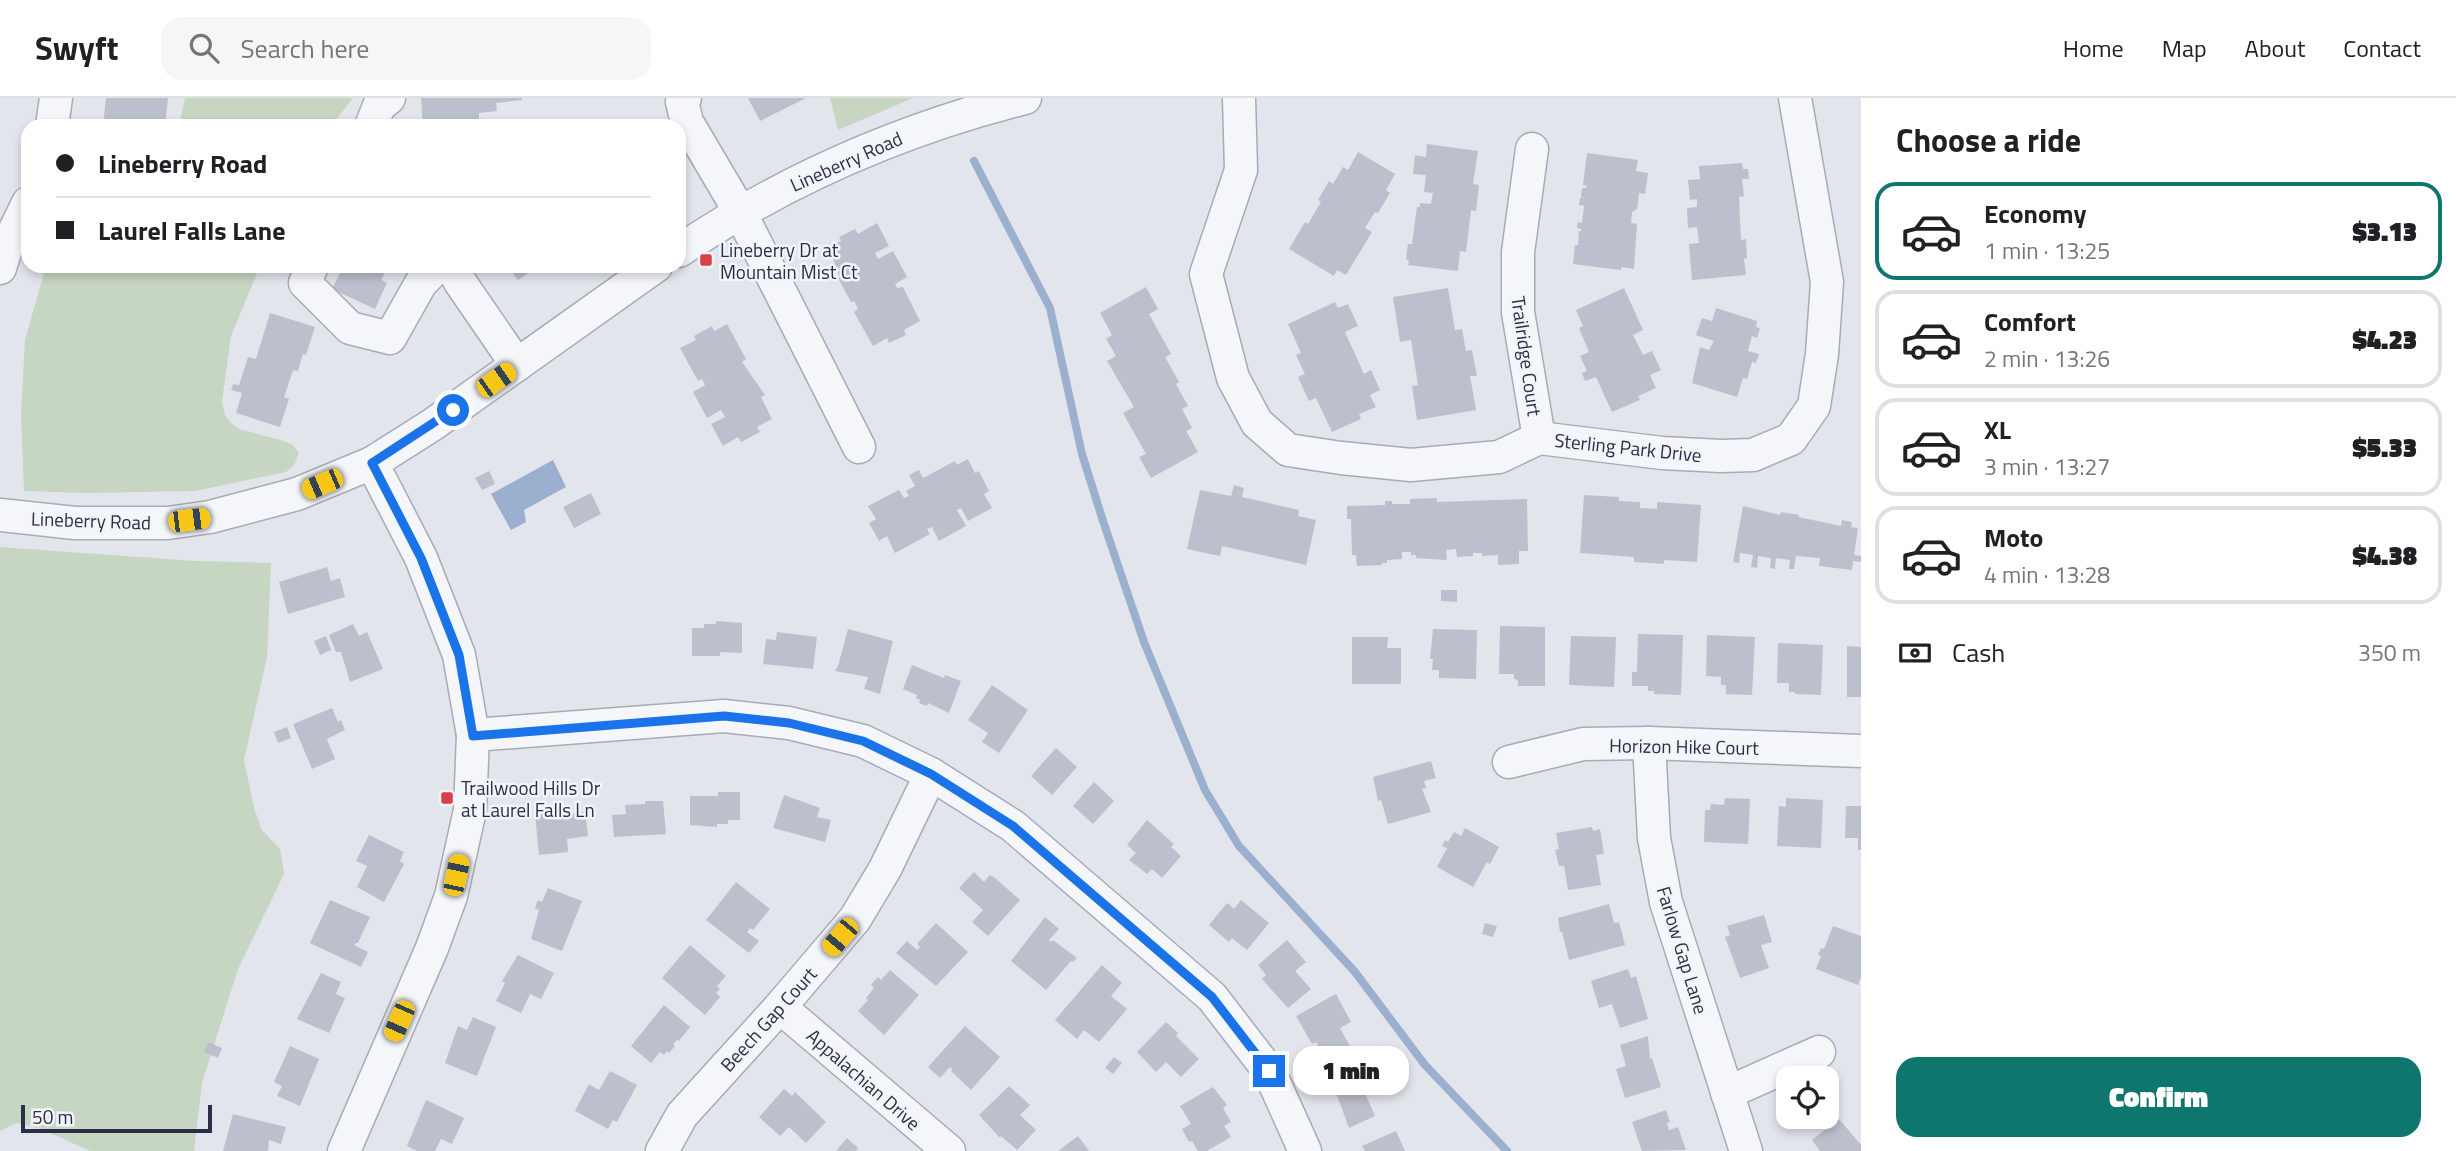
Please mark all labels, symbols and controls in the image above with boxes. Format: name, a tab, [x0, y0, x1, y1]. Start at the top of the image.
search box	[161, 17, 651, 80]
text: Swyft	[35, 23, 119, 73]
icon: search	[185, 29, 223, 67]
text: Search here	[241, 29, 369, 68]
text: Home	[2063, 30, 2124, 66]
text: Map	[2162, 30, 2207, 66]
text: About	[2245, 30, 2305, 66]
text: Contact	[2343, 30, 2421, 66]
text: Choose a ride	[1896, 116, 2081, 164]
street label: Lineberry Road	[785, 123, 907, 199]
text: Lineberry Road	[98, 144, 267, 183]
text: Economy	[1984, 194, 2086, 233]
icon: car	[1900, 200, 1963, 263]
text: Laurel Falls Lane	[98, 211, 286, 250]
text: $3.13	[2352, 212, 2417, 251]
text: 1 min · 13:25	[1984, 233, 2110, 268]
place label: Lineberry Dr at Mountain Mist Ct	[720, 235, 858, 286]
marker: Lineberry Dr at Mountain Mist Ct	[698, 252, 714, 268]
street label: Trailridge Court	[1504, 294, 1550, 418]
text: Comfort	[1984, 302, 2076, 341]
icon: car	[1900, 308, 1963, 371]
text: $4.23	[2352, 320, 2417, 359]
text: 2 min · 13:26	[1984, 341, 2110, 376]
car	[473, 359, 520, 401]
route start	[437, 394, 469, 426]
text: XL	[1984, 410, 2011, 449]
icon: car	[1900, 416, 1963, 479]
street label: Sterling Park Drive	[1553, 425, 1703, 469]
text: $5.33	[2352, 428, 2417, 467]
text: 3 min · 13:27	[1984, 449, 2110, 484]
car	[299, 466, 346, 502]
street label: Lineberry Road	[30, 503, 152, 537]
car	[167, 507, 212, 533]
text: Moto	[1984, 518, 2043, 557]
icon: car	[1900, 524, 1963, 587]
text: $4.38	[2352, 536, 2417, 575]
text: 4 min · 13:28	[1984, 557, 2110, 592]
text: Cash	[1952, 633, 2005, 672]
icon: cash	[1896, 634, 1934, 672]
text: 350 m	[2358, 635, 2421, 670]
street label: Horizon Hike Court	[1609, 730, 1759, 762]
place label: Trailwood Hills Dr at Laurel Falls Ln	[461, 773, 601, 824]
marker: Trailwood Hills Dr at Laurel Falls Ln	[439, 790, 455, 806]
car	[442, 852, 471, 898]
street label: Farlow Gap Lane	[1650, 883, 1716, 1017]
car	[819, 914, 862, 960]
street label: Beech Gap Court	[713, 960, 823, 1078]
car	[381, 998, 418, 1044]
street label: Appalachian Drive	[801, 1021, 927, 1137]
callout: 1 min	[1294, 1046, 1409, 1096]
text: 1 min	[1322, 1053, 1380, 1088]
route end	[1253, 1055, 1285, 1087]
button: Confirm	[1896, 1057, 2421, 1137]
map controls	[1776, 1066, 1839, 1129]
button: locate	[1776, 1066, 1839, 1129]
scale bar	[21, 1102, 212, 1134]
text: 50 m	[32, 1102, 73, 1131]

